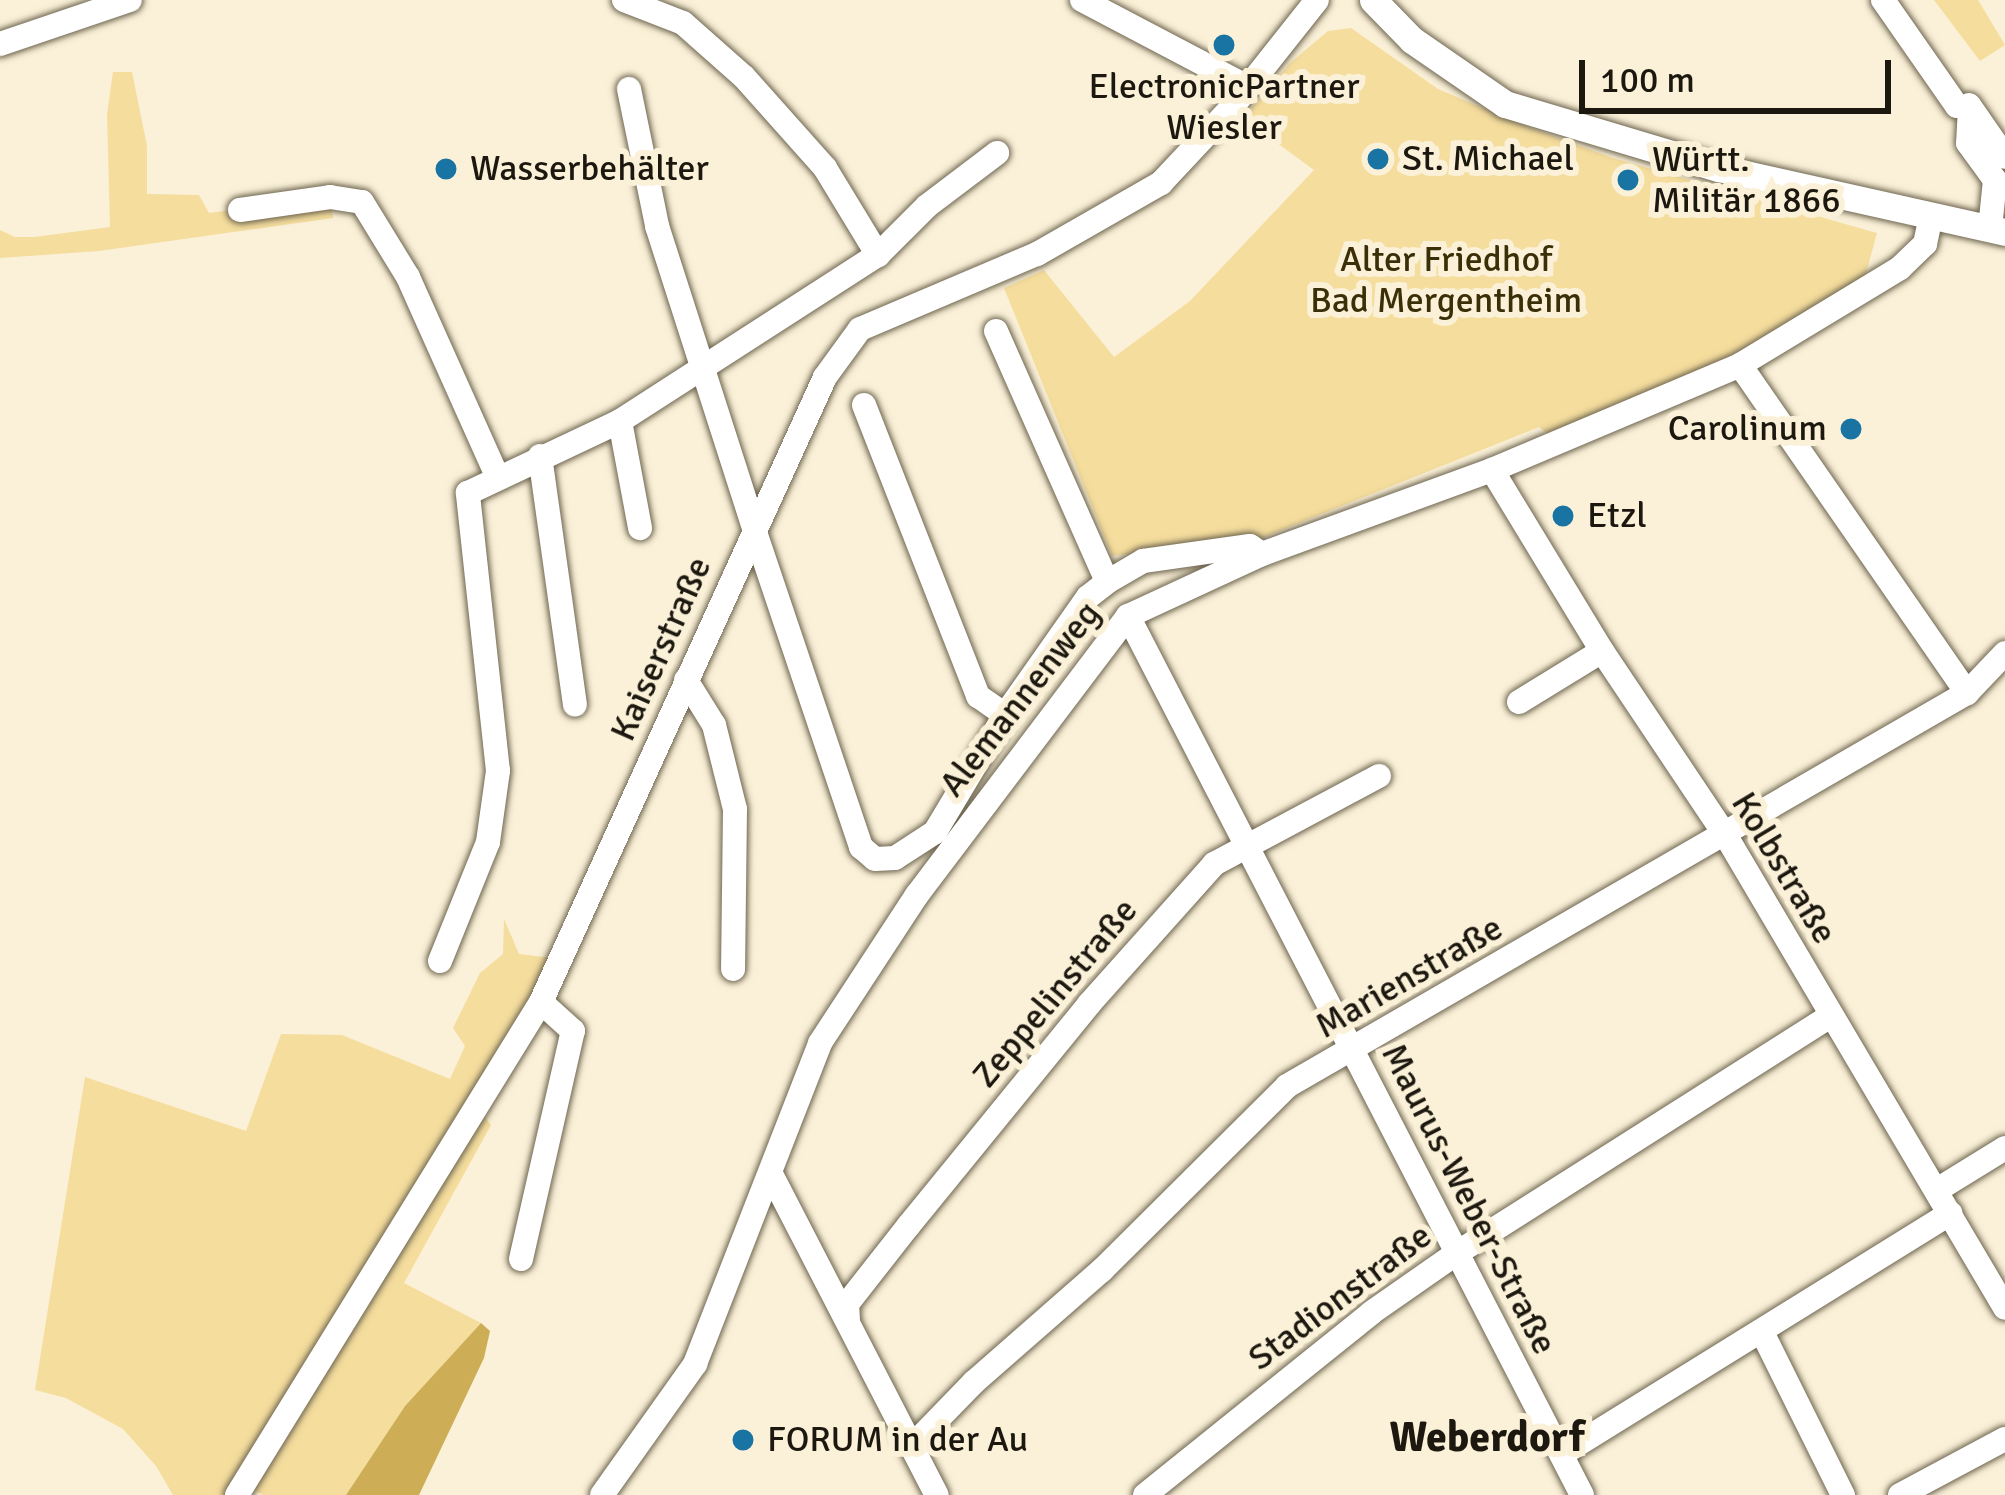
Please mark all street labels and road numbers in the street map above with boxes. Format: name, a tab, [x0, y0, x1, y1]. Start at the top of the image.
street label: Kaiserstraße	[601, 550, 721, 748]
street label: Alemannenweg	[930, 593, 1110, 805]
street label: Kolbstraße	[1722, 784, 1846, 952]
street label: Zeppelinstraße	[963, 890, 1147, 1096]
street label: Marienstraße	[1308, 906, 1510, 1048]
street label: Maurus-Weber-Straße	[1372, 1036, 1566, 1362]
street label: Stadionstraße	[1240, 1214, 1440, 1380]

